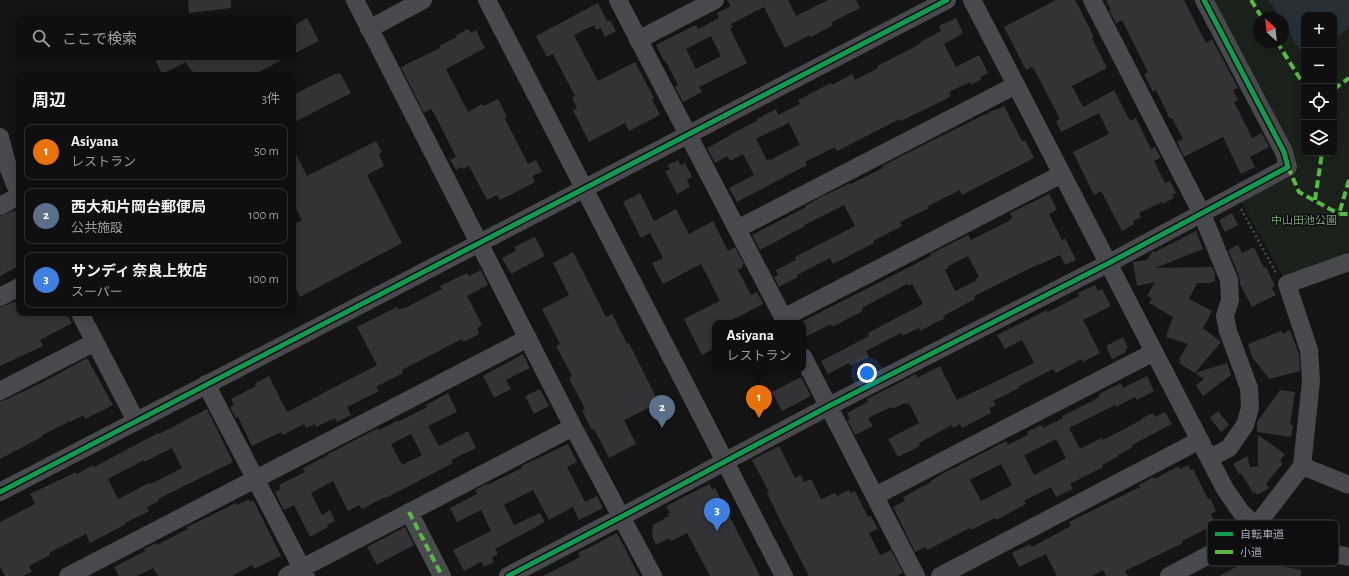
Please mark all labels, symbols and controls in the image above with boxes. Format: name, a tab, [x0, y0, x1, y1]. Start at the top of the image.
north arrow	[1253, 12, 1289, 48]
map controls	[1301, 12, 1337, 156]
button: +	[1301, 12, 1337, 48]
search box	[16, 16, 296, 60]
icon: search	[30, 27, 52, 49]
text: ここで検索	[62, 32, 137, 47]
button: −	[1301, 48, 1337, 84]
button: locate	[1301, 84, 1337, 120]
text: 周辺	[32, 92, 66, 109]
text: 3件	[262, 93, 280, 106]
button: layers	[1301, 120, 1337, 156]
text: Asiyana	[71, 134, 118, 149]
text: 1	[44, 145, 48, 158]
text: 50 m	[254, 145, 279, 158]
text: レストラン	[71, 156, 136, 169]
text: 西大和片岡台郵便局	[71, 200, 206, 215]
text: 2	[43, 209, 49, 222]
text: 100 m	[248, 209, 279, 222]
park label: 中山田池公園	[1271, 214, 1337, 226]
text: 公共施設	[71, 222, 123, 235]
text: サンディ 奈良上牧店	[71, 264, 207, 279]
text: 3	[43, 273, 49, 286]
text: 100 m	[248, 273, 279, 286]
text: スーパー	[71, 286, 123, 299]
popup	[712, 320, 806, 372]
text: Asiyana	[726, 328, 774, 343]
text: レストラン	[726, 350, 792, 363]
your location	[857, 363, 877, 383]
pin: 1	[746, 385, 772, 418]
pin: 2	[649, 395, 675, 428]
pin: 3	[704, 498, 730, 531]
legend	[1207, 520, 1339, 566]
text: 自転車道	[1240, 528, 1284, 540]
text: 小道	[1240, 546, 1262, 558]

